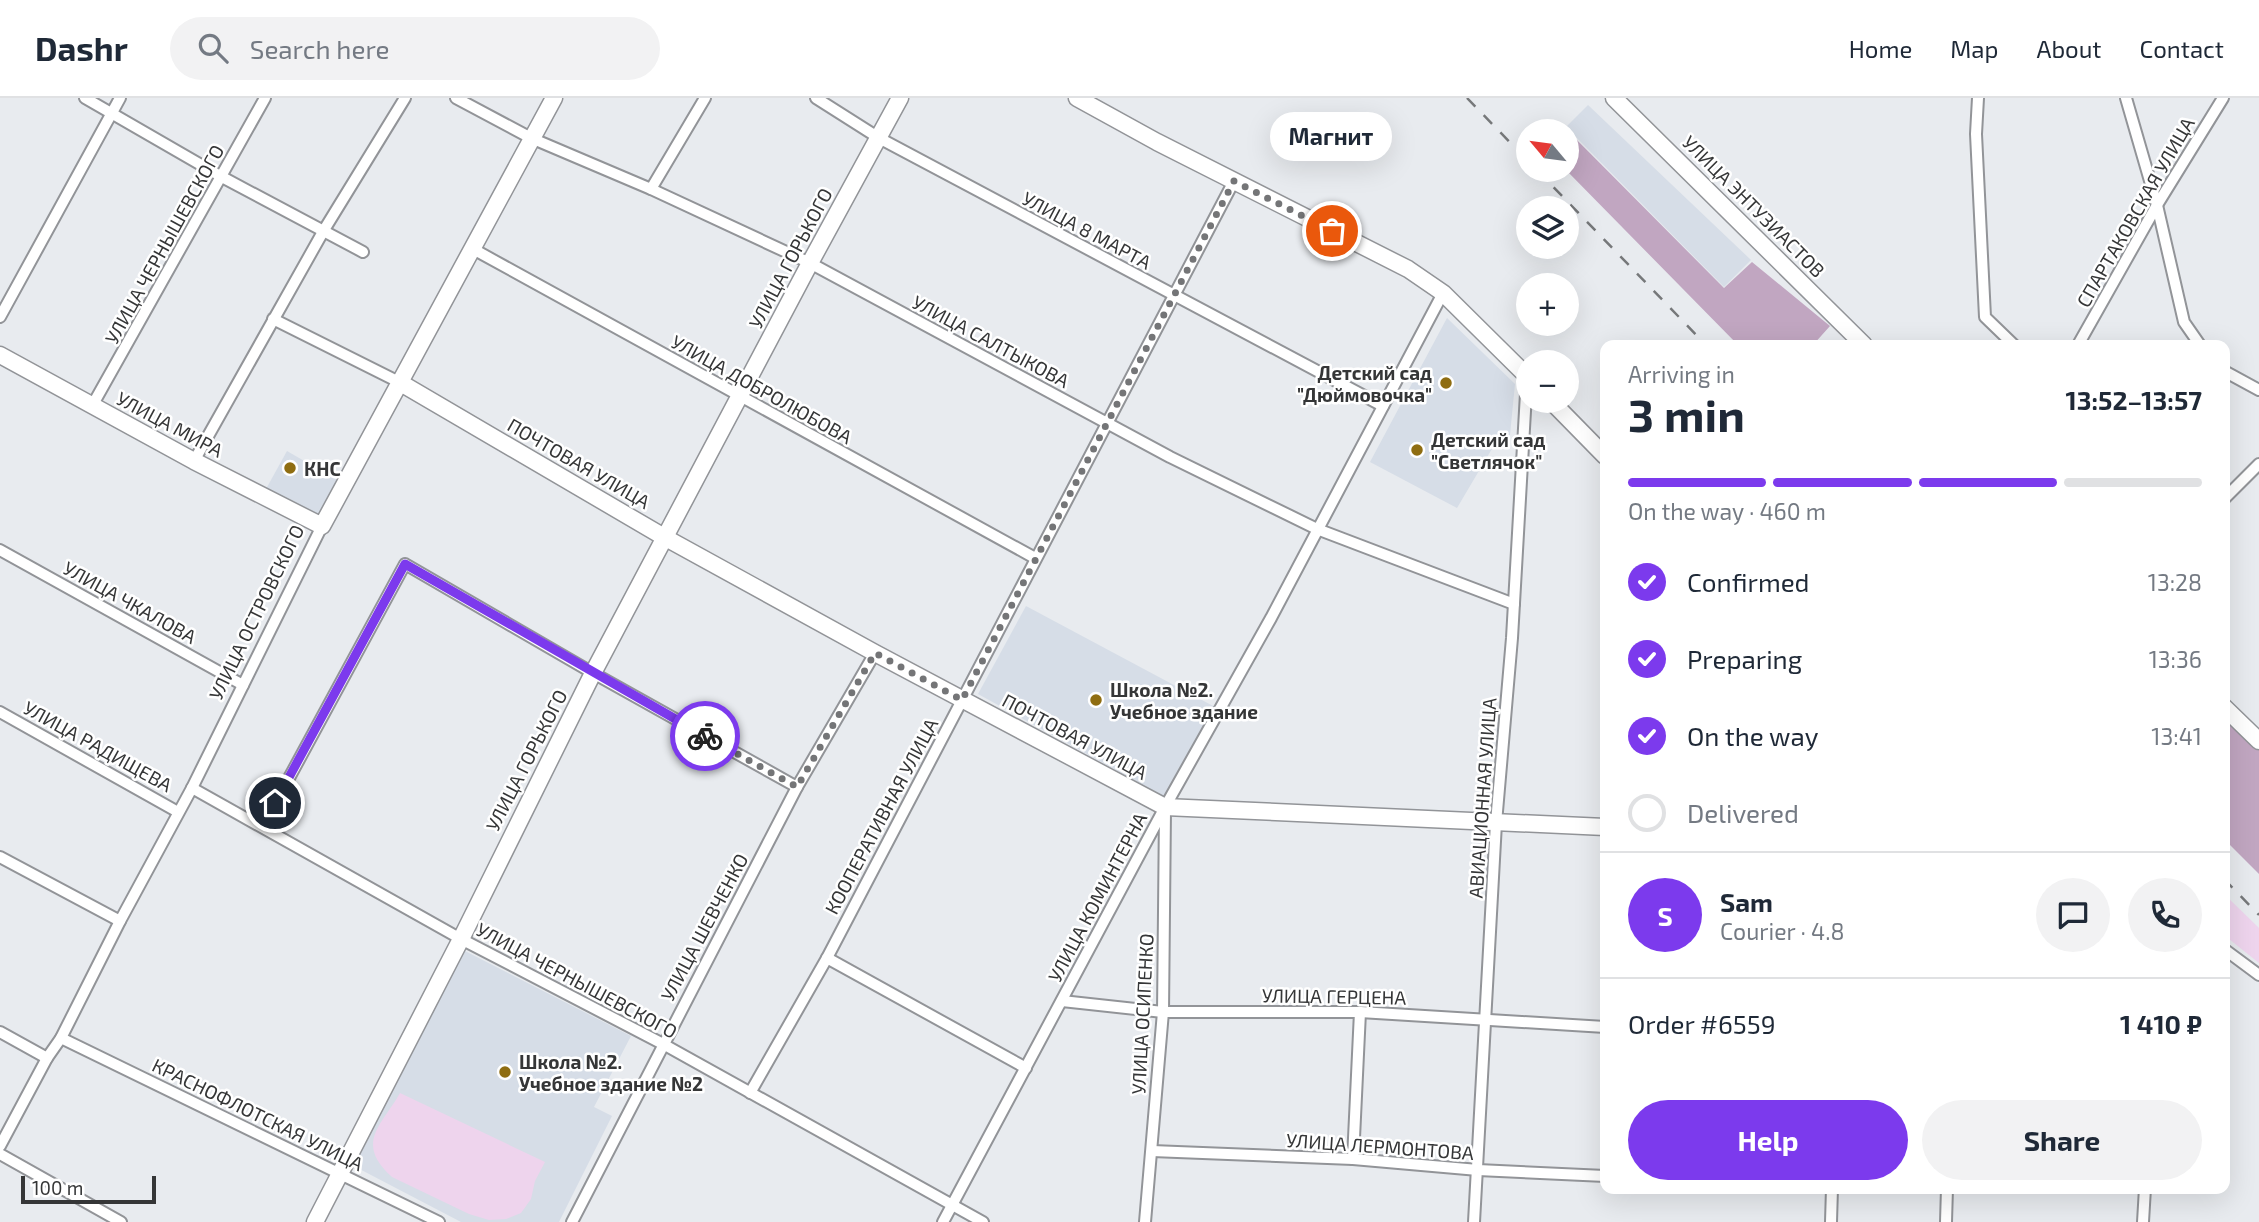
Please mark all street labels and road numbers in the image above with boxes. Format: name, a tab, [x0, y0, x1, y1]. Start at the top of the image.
street label: СПАРТАКОВСКАЯ УЛИЦА	[2071, 113, 2199, 311]
street label: УЛИЦА ЭНТУЗИАСТОВ	[1678, 130, 1830, 282]
street label: УЛИЦА ЧЕРНЫШЕВСКОГО	[100, 140, 228, 348]
street label: УЛИЦА ГОРЬКОГО	[743, 184, 837, 332]
street label: УЛИЦА 8 МАРТА	[1019, 186, 1156, 274]
street label: УЛИЦА САЛТЫКОВА	[909, 290, 1073, 392]
street label: УЛИЦА ДОБРОЛЮБОВА	[668, 330, 857, 448]
street label: УЛИЦА МИРА	[113, 386, 227, 462]
street label: ПОЧТОВАЯ УЛИЦА	[504, 413, 654, 513]
street label: УЛИЦА ОСТРОВСКОГО	[204, 521, 308, 703]
street label: УЛИЦА ЧКАЛОВА	[60, 556, 201, 648]
street label: УЛИЦА ГОРЬКОГО	[480, 686, 572, 834]
street label: ПОЧТОВАЯ УЛИЦА	[999, 688, 1151, 784]
street label: УЛИЦА РАДИЩЕВА	[20, 696, 176, 796]
street label: АВИАЦИОННАЯ УЛИЦА	[1464, 697, 1500, 899]
street label: КООПЕРАТИВНАЯ УЛИЦА	[820, 714, 943, 918]
street label: УЛИЦА КОМИНТЕРНА	[1043, 808, 1151, 986]
street label: УЛИЦА ШЕВЧЕНКО	[655, 849, 753, 1005]
street label: УЛИЦА ЧЕРНЫШЕВСКОГО	[473, 917, 681, 1043]
street label: УЛИЦА ОСИПЕНКО	[1126, 933, 1158, 1095]
street label: УЛИЦА ГЕРЦЕНА	[1262, 983, 1407, 1009]
street label: КРАСНОФЛОТСКАЯ УЛИЦА	[149, 1053, 367, 1175]
street label: УЛИЦА ЛЕРМОНТОВА	[1285, 1128, 1475, 1164]

